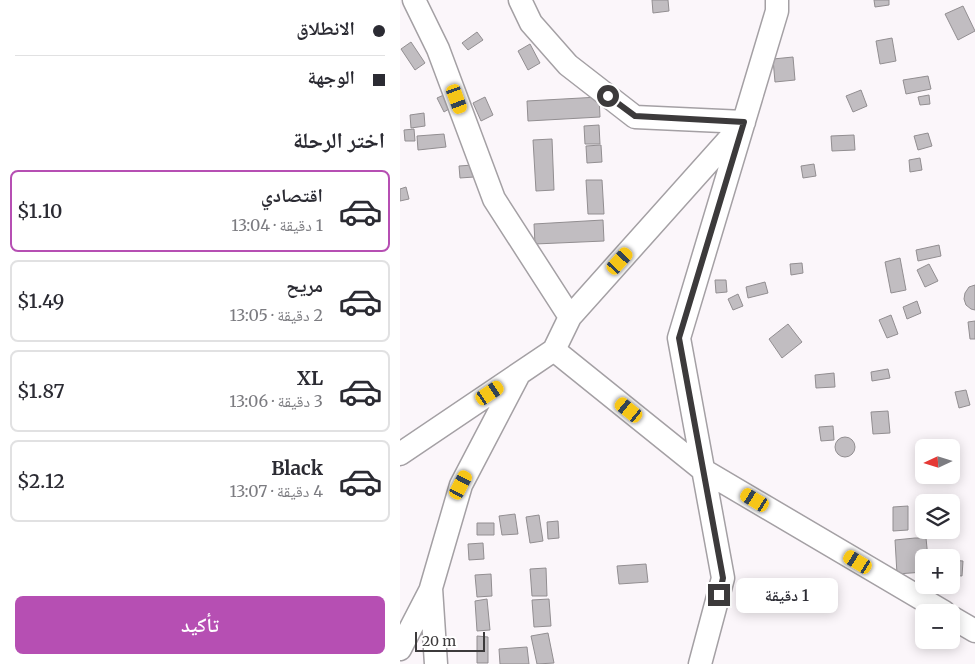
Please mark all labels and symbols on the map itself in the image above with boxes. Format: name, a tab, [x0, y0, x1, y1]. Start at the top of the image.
car	[444, 82, 469, 116]
route start	[597, 85, 619, 107]
car	[604, 245, 635, 277]
car	[473, 378, 506, 408]
car	[612, 395, 645, 425]
north arrow	[915, 439, 960, 484]
car	[447, 468, 474, 502]
car	[738, 486, 771, 514]
car	[841, 548, 874, 576]
callout: 1 دقيقة	[736, 578, 839, 612]
route end	[708, 584, 730, 606]
scale bar	[415, 629, 485, 652]

